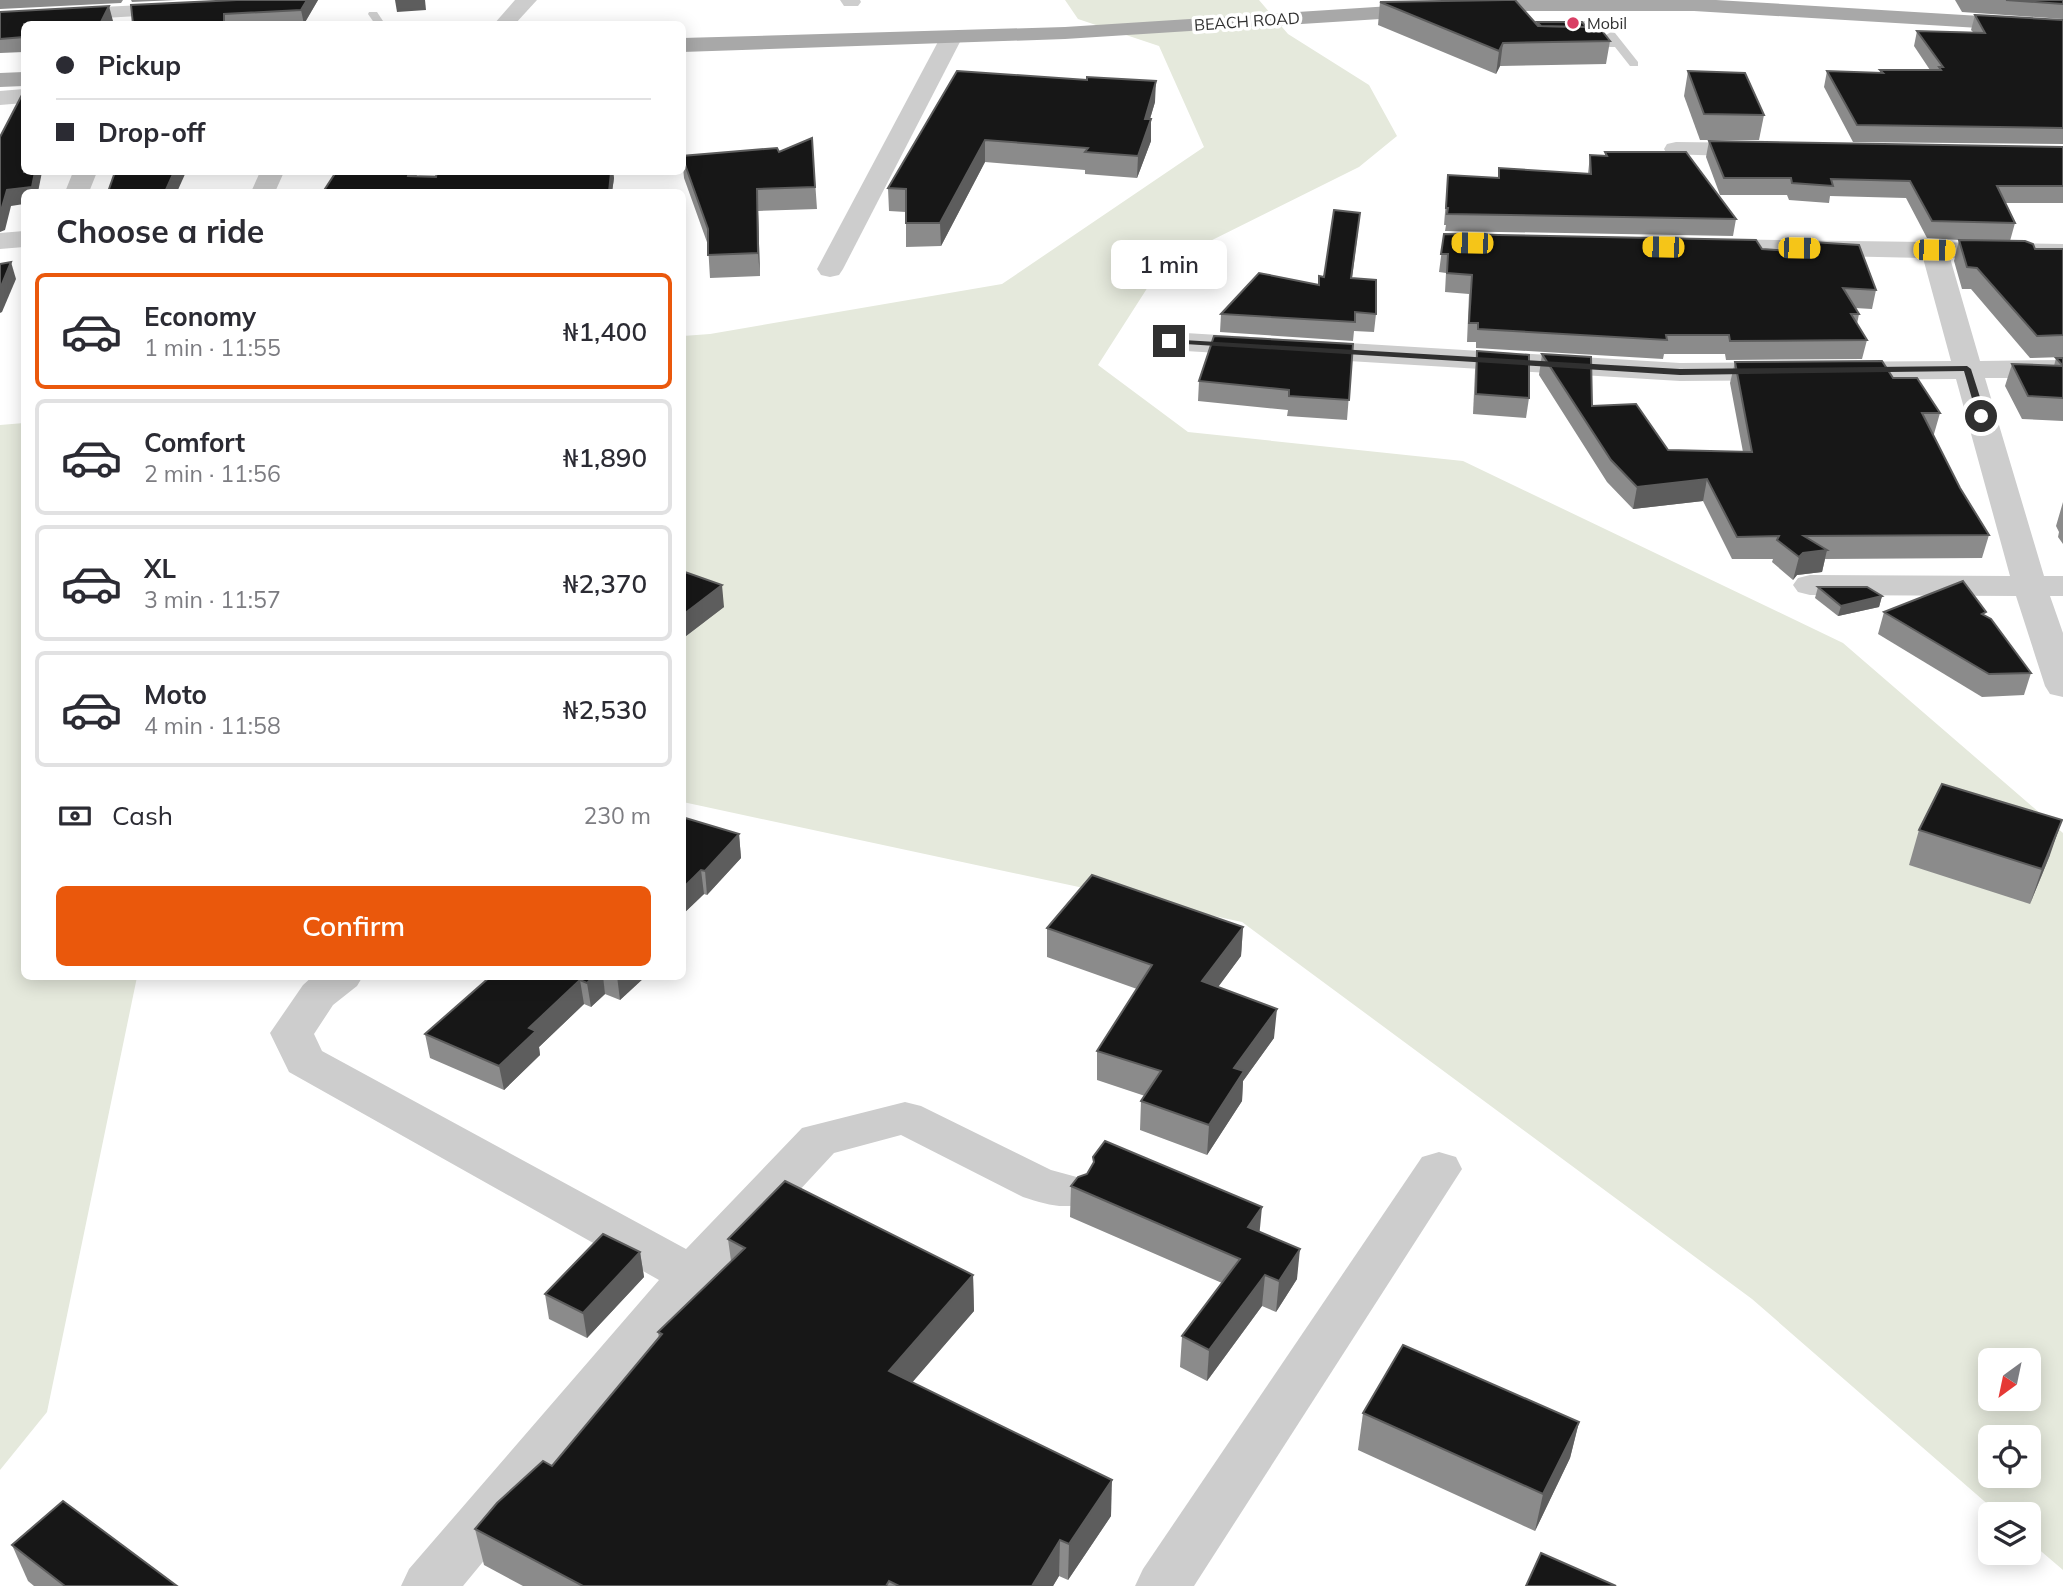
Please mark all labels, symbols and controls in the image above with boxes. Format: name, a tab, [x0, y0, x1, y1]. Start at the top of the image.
street label: BEACH ROAD	[1193, 7, 1301, 35]
place label: Mobil	[1587, 13, 1627, 33]
marker: Mobil	[1565, 15, 1581, 31]
text: Pickup	[98, 49, 181, 82]
text: Drop-off	[98, 116, 205, 149]
text: Choose a ride	[56, 211, 264, 251]
car	[1451, 232, 1494, 254]
car	[1642, 236, 1685, 258]
car	[1778, 237, 1821, 259]
car	[1913, 239, 1956, 261]
callout: 1 min	[1111, 240, 1227, 288]
text: 1 min	[1139, 250, 1199, 279]
icon: car	[60, 300, 123, 363]
text: Economy	[144, 300, 256, 333]
text: ₦1,400	[563, 315, 647, 348]
route end	[1153, 325, 1185, 357]
text: 1 min · 11:55	[144, 333, 281, 362]
route start	[1965, 400, 1997, 432]
icon: car	[60, 426, 123, 489]
text: Comfort	[144, 426, 245, 459]
text: ₦1,890	[563, 441, 647, 474]
text: 2 min · 11:56	[144, 459, 281, 488]
icon: car	[60, 552, 123, 615]
text: XL	[144, 552, 176, 585]
text: ₦2,370	[563, 567, 647, 600]
text: 3 min · 11:57	[144, 585, 281, 614]
icon: car	[60, 678, 123, 741]
text: Moto	[144, 678, 207, 711]
text: ₦2,530	[563, 693, 647, 726]
text: 4 min · 11:58	[144, 711, 281, 740]
icon: cash	[56, 797, 94, 835]
text: Cash	[112, 799, 173, 832]
text: 230 m	[583, 801, 651, 830]
button: Confirm	[56, 886, 651, 966]
north arrow	[1978, 1348, 2040, 1410]
map controls	[1978, 1348, 2041, 1565]
button: locate	[1978, 1425, 2041, 1488]
button: layers	[1978, 1502, 2041, 1565]

